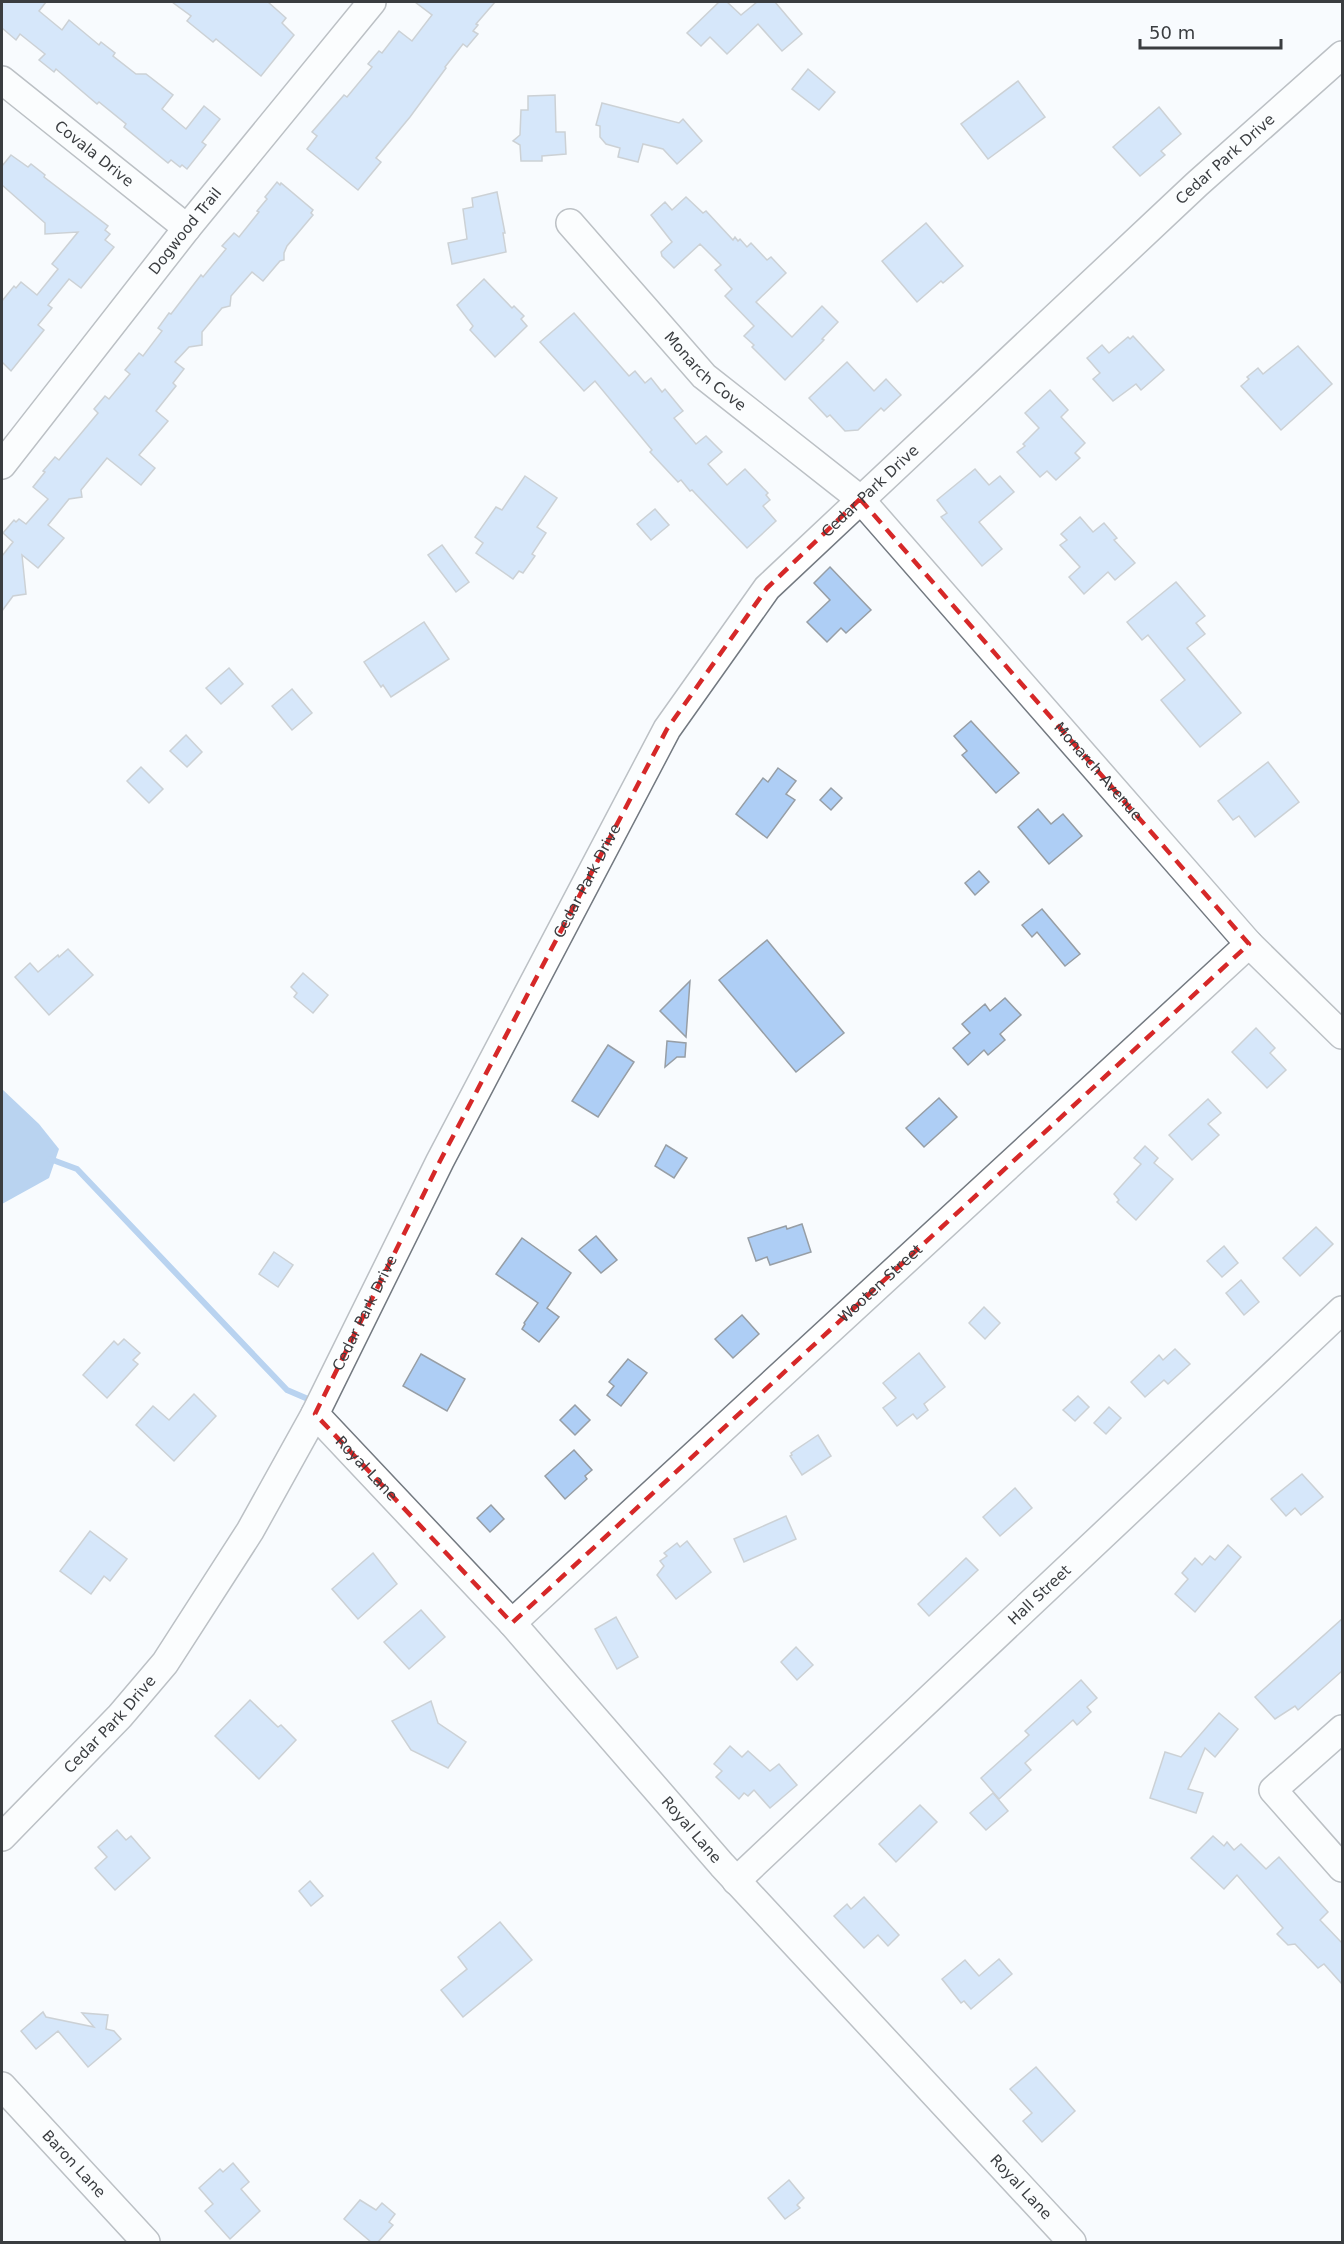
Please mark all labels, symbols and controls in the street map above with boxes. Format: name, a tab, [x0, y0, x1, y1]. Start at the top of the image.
scale bar	[1140, 12, 1281, 50]
text: 50 m	[1149, 22, 1195, 43]
street label: Cedar Park Drive	[1172, 110, 1278, 208]
street label: Covala Drive	[51, 117, 137, 191]
street label: Dogwood Trail	[145, 184, 225, 278]
street label: Monarch Cove	[660, 328, 750, 415]
street label: Cedar Park Drive	[818, 441, 922, 541]
street label: Monarch Avenue	[1050, 719, 1146, 825]
street label: Cedar Park Drive	[550, 821, 625, 941]
street label: Wooten Street	[835, 1240, 926, 1327]
street label: Cedar Park Drive	[329, 1252, 401, 1374]
street label: Royal Lane	[332, 1432, 401, 1505]
street label: Hall Street	[1004, 1561, 1075, 1629]
street label: Cedar Park Drive	[60, 1672, 159, 1777]
street label: Royal Lane	[658, 1793, 725, 1867]
street label: Baron Lane	[38, 2127, 109, 2201]
street label: Royal Lane	[986, 2151, 1056, 2223]

